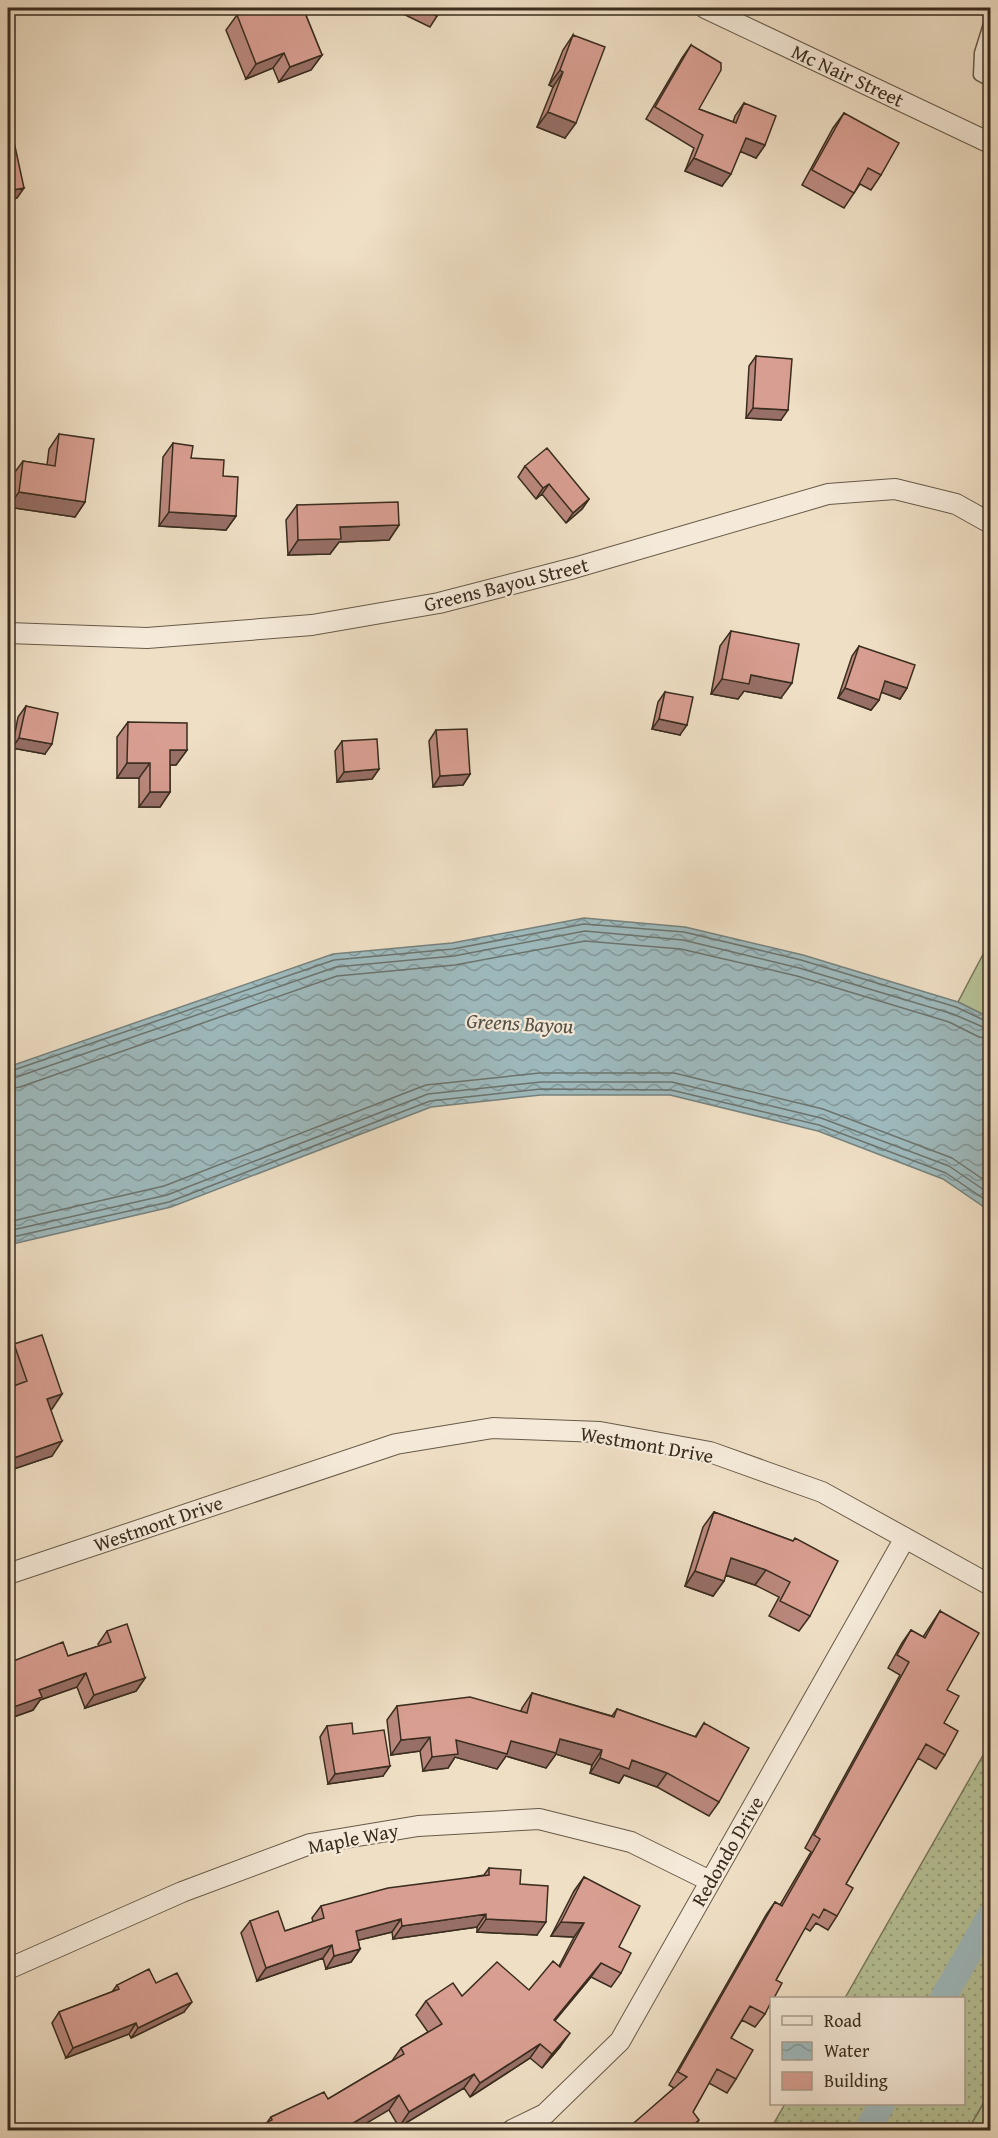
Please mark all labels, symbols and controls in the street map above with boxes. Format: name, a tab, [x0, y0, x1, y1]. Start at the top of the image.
street label: Mc Nair Street	[787, 36, 909, 114]
street label: Greens Bayou Street	[421, 550, 591, 618]
water label: Greens Bayou	[466, 1005, 575, 1041]
street label: Westmont Drive	[578, 1418, 716, 1470]
street label: Westmont Drive	[90, 1487, 226, 1559]
street label: Redondo Drive	[684, 1790, 770, 1912]
street label: Maple Way	[305, 1815, 401, 1861]
legend	[770, 1997, 965, 2105]
text: Road	[824, 2007, 862, 2034]
text: Water	[824, 2037, 870, 2064]
text: Building	[824, 2067, 888, 2094]

